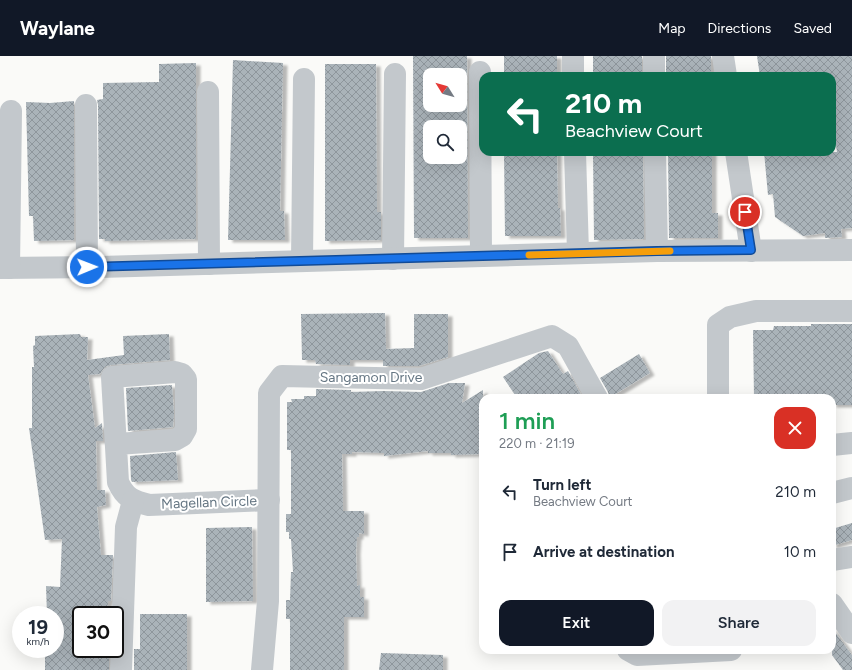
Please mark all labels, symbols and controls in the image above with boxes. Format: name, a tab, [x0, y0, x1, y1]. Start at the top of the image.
text: Waylane	[20, 17, 95, 40]
text: Map	[658, 20, 686, 37]
text: Directions	[708, 20, 771, 37]
text: Saved	[793, 20, 832, 37]
north arrow	[423, 68, 467, 112]
map controls	[423, 68, 467, 164]
text: 210 m	[565, 86, 642, 120]
icon: left	[499, 88, 551, 140]
button: search	[423, 120, 467, 164]
text: Beachview Court	[565, 120, 703, 142]
pin	[728, 195, 762, 229]
icon: arrive	[734, 201, 756, 223]
position arrow	[66, 246, 108, 288]
street label: Sangamon Drive	[320, 369, 423, 386]
text: 1 min	[499, 406, 555, 435]
button: close	[774, 407, 816, 449]
text: 220 m · 21:19	[499, 436, 575, 451]
text: Turn left	[533, 476, 591, 494]
icon: left	[499, 481, 521, 503]
text: 210 m	[775, 483, 816, 501]
street label: Magellan Circle	[161, 492, 258, 513]
text: Beachview Court	[533, 494, 632, 509]
icon: arrive	[499, 541, 521, 563]
text: Arrive at destination	[533, 543, 674, 561]
text: 10 m	[784, 543, 816, 561]
button: Exit	[499, 600, 654, 646]
button: Share	[662, 600, 816, 646]
speed limit sign: 30	[72, 606, 124, 658]
text: 19	[28, 615, 48, 639]
text: km/h	[27, 635, 49, 648]

